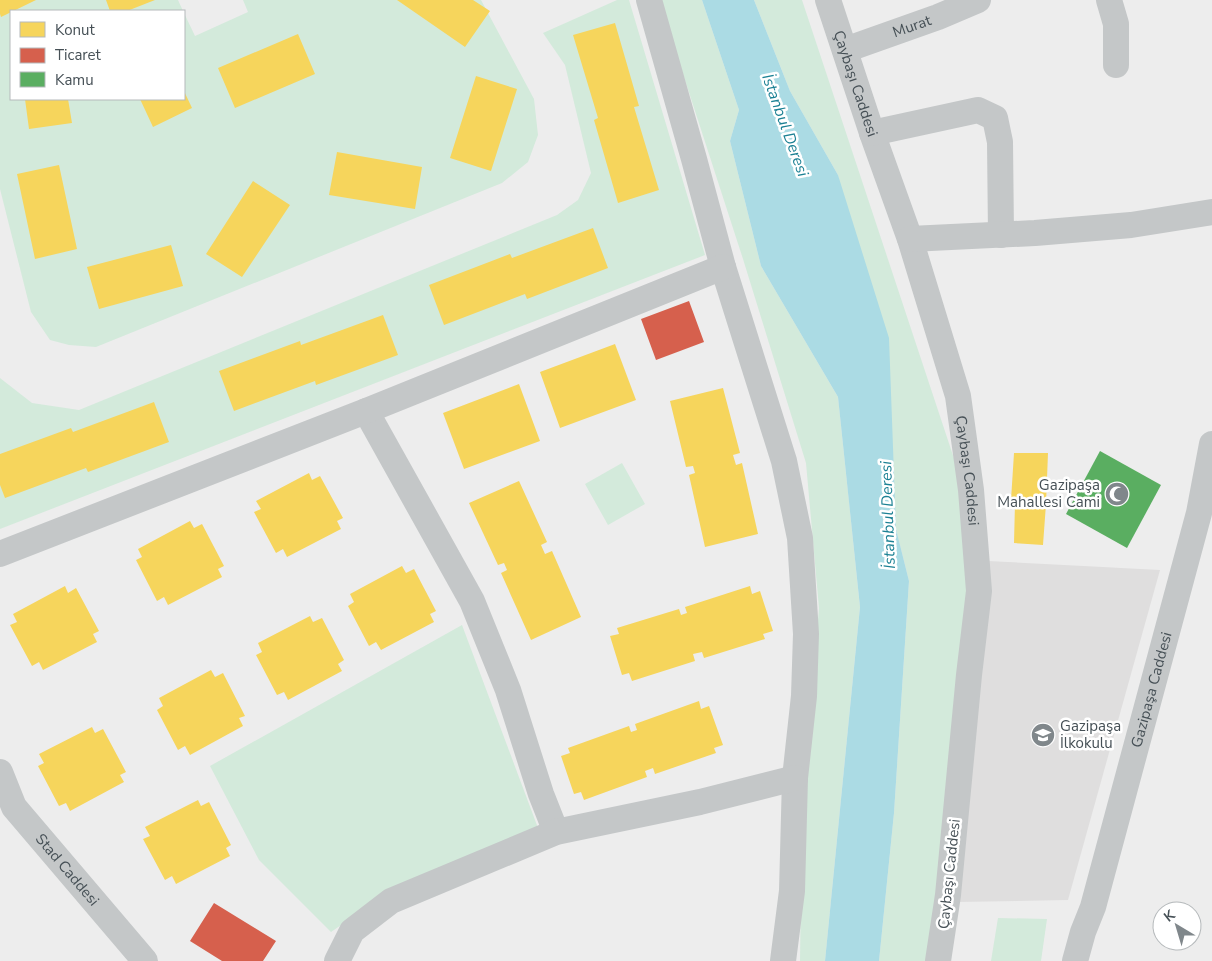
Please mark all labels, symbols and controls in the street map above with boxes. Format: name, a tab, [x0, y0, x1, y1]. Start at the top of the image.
legend	[10, 10, 185, 100]
street label: Murat	[890, 10, 935, 42]
text: Konut	[55, 20, 95, 40]
street label: Çaybaşı Caddesi	[829, 28, 883, 139]
text: Ticaret	[55, 45, 102, 65]
text: Kamu	[55, 70, 94, 90]
water label: İstanbul Deresi	[756, 71, 814, 180]
street label: Çaybaşı Caddesi	[951, 414, 984, 526]
water label: İstanbul Deresi	[875, 460, 901, 569]
place label: Gazipaşa Mahallesi Cami	[997, 475, 1100, 512]
mosque icon: Gazipaşa Mahallesi Cami	[1104, 481, 1130, 507]
street label: Gazipaşa Caddesi	[1126, 630, 1177, 750]
place label: Gazipaşa İlkokulu	[1060, 716, 1121, 753]
school or university icon: Gazipaşa İlkokulu	[1030, 722, 1056, 748]
street label: Çaybaşı Caddesi	[933, 818, 965, 930]
street label: Stad Caddesi	[31, 829, 104, 910]
north arrow	[1152, 901, 1202, 951]
text: K	[1160, 905, 1179, 926]

